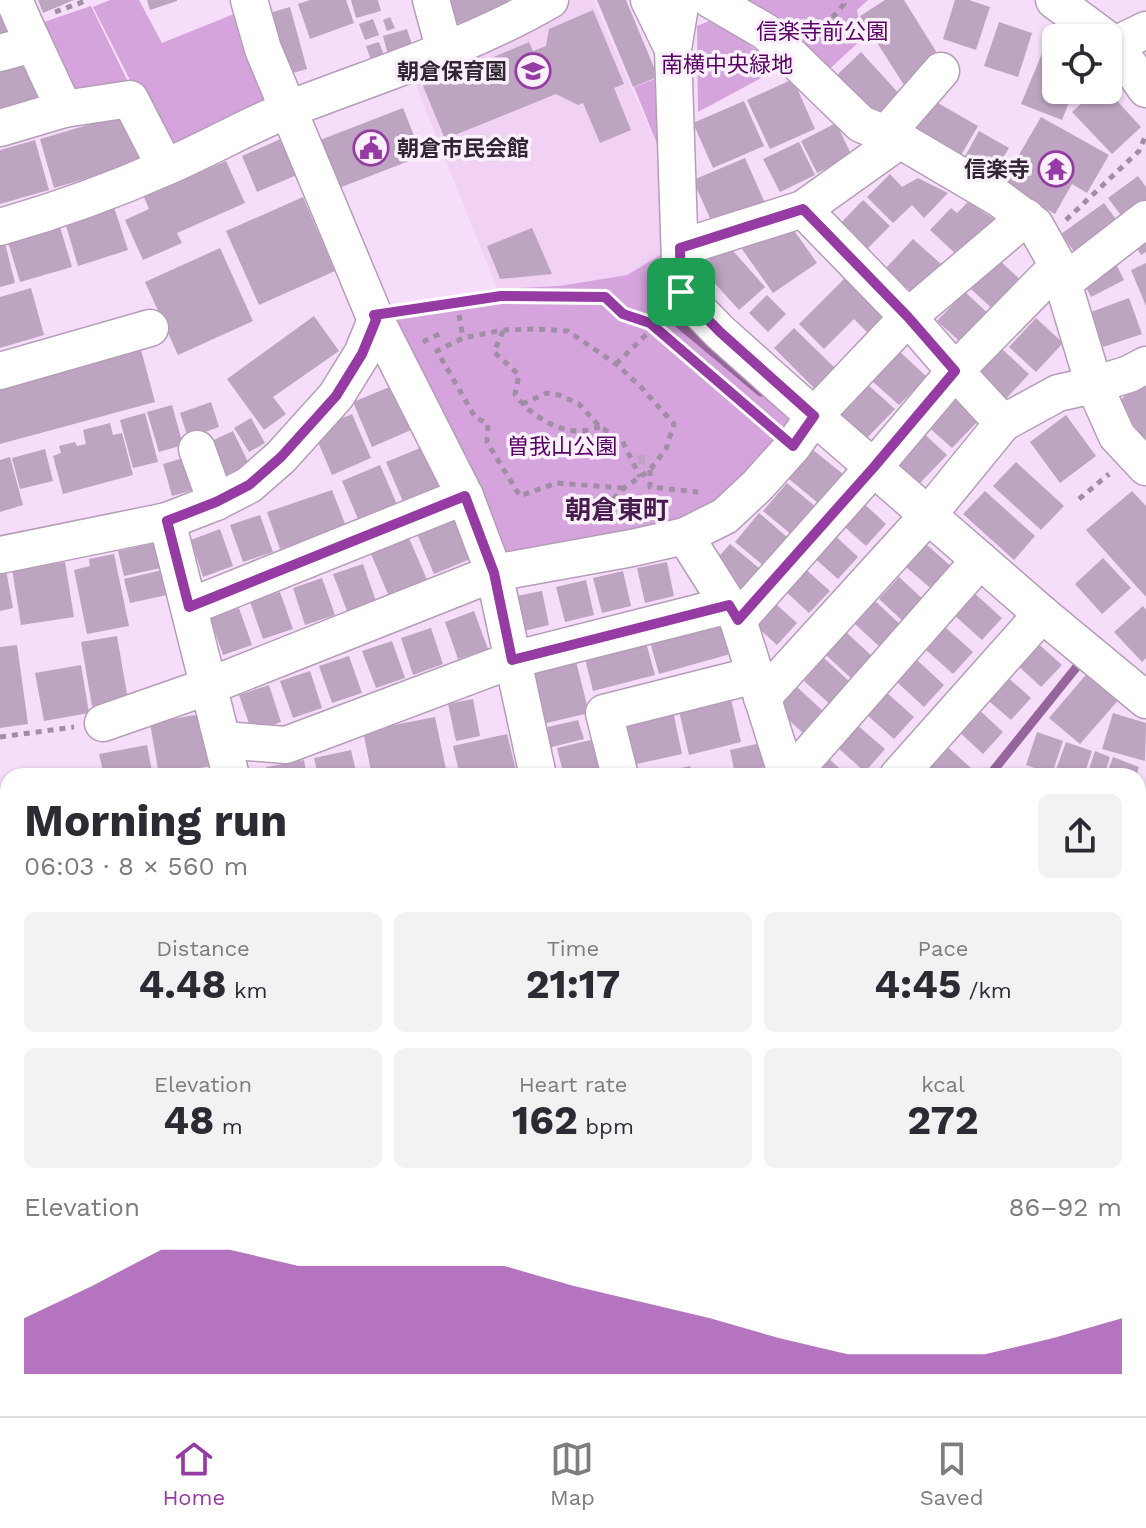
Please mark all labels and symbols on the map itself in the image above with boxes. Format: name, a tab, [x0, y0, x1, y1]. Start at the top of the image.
park label: 信楽寺前公園	[756, 19, 888, 44]
school or university icon: 朝倉保育園	[514, 52, 552, 90]
park label: 南横中央緑地	[661, 52, 793, 77]
place label: 朝倉保育園	[397, 59, 507, 84]
public building icon: 朝倉市民会館	[352, 129, 390, 167]
place label: 朝倉市民会館	[397, 136, 529, 161]
temple icon: 信楽寺	[1037, 150, 1075, 188]
place label: 信楽寺	[964, 157, 1030, 182]
pin	[647, 258, 715, 326]
park label: 曽我山公園	[507, 434, 617, 459]
district label: 朝倉東町	[565, 495, 669, 525]

